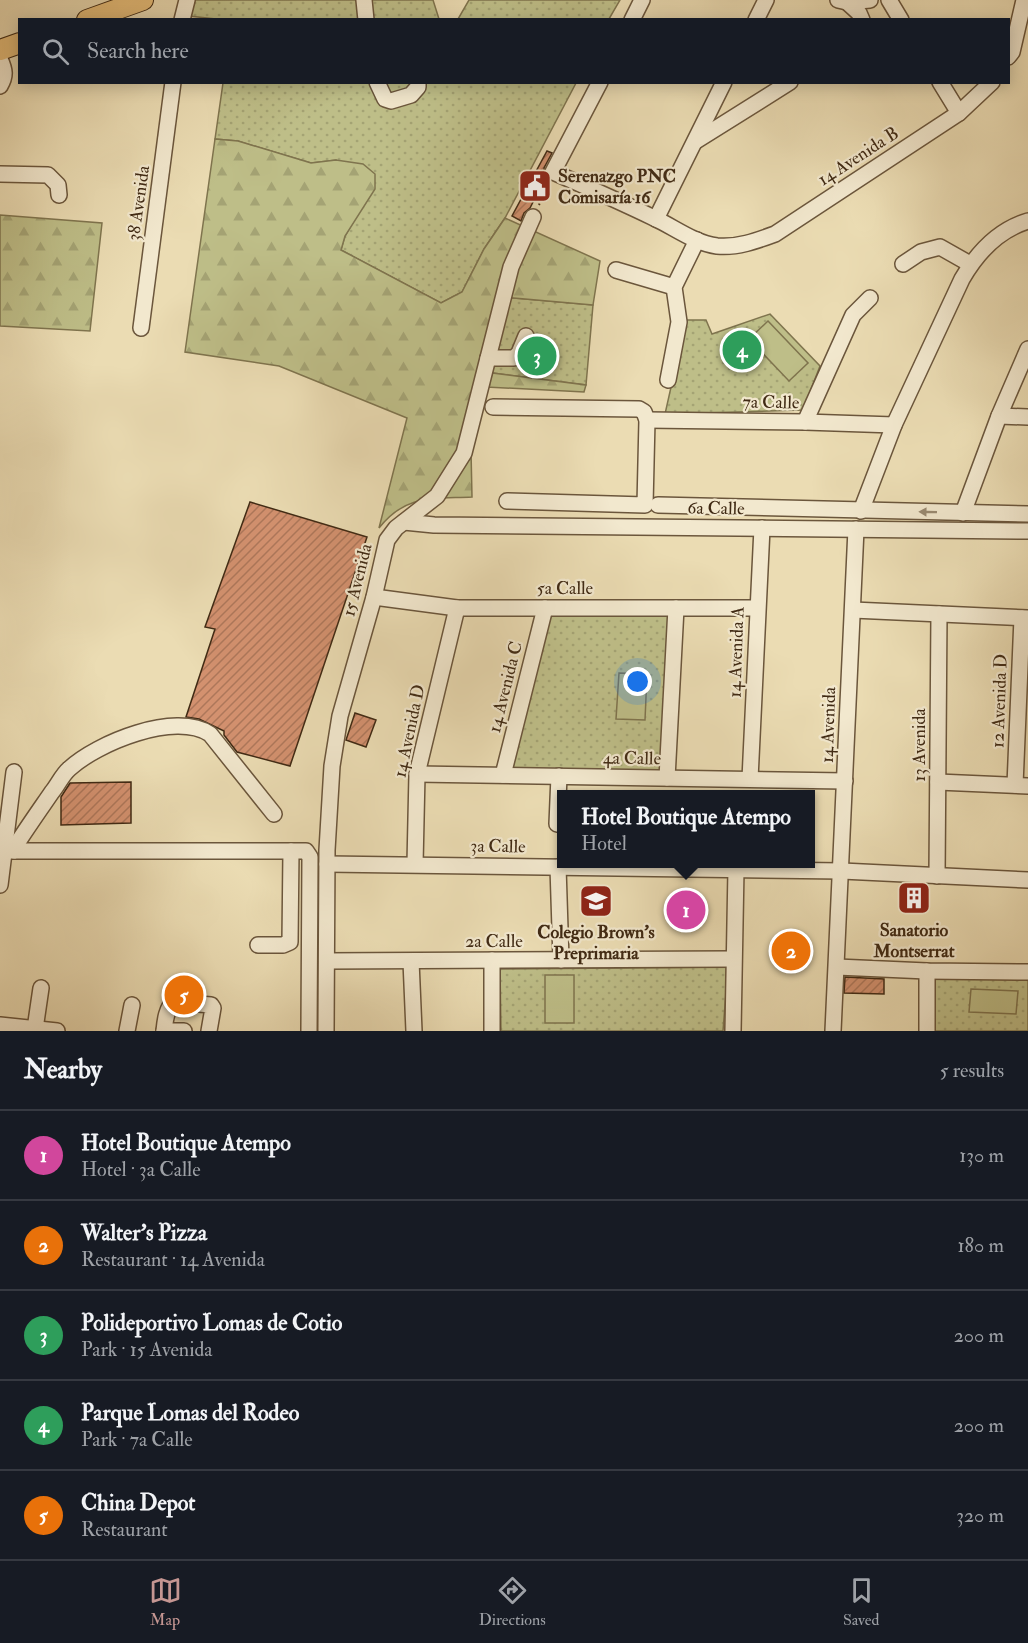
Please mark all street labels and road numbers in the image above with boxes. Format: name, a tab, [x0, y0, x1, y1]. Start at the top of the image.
street label: 14 Avenida B	[813, 122, 903, 191]
street label: 38 Avenida	[122, 163, 155, 242]
street label: 7a Calle	[742, 391, 800, 415]
street label: 6a Calle	[687, 497, 745, 521]
street label: 15 Avenida	[337, 541, 378, 619]
street label: 5a Calle	[537, 577, 594, 600]
street label: 14 Avenida A	[723, 605, 750, 698]
street label: 14 Avenida C	[483, 639, 528, 735]
street label: 12 Avenida D	[986, 654, 1013, 748]
street label: 14 Avenida D	[388, 682, 431, 780]
street label: 14 Avenida	[816, 686, 841, 764]
street label: 13 Avenida	[908, 708, 931, 782]
street label: 4a Calle	[603, 746, 662, 771]
street label: 3a Calle	[470, 835, 526, 858]
street label: 2a Calle	[465, 930, 523, 953]

